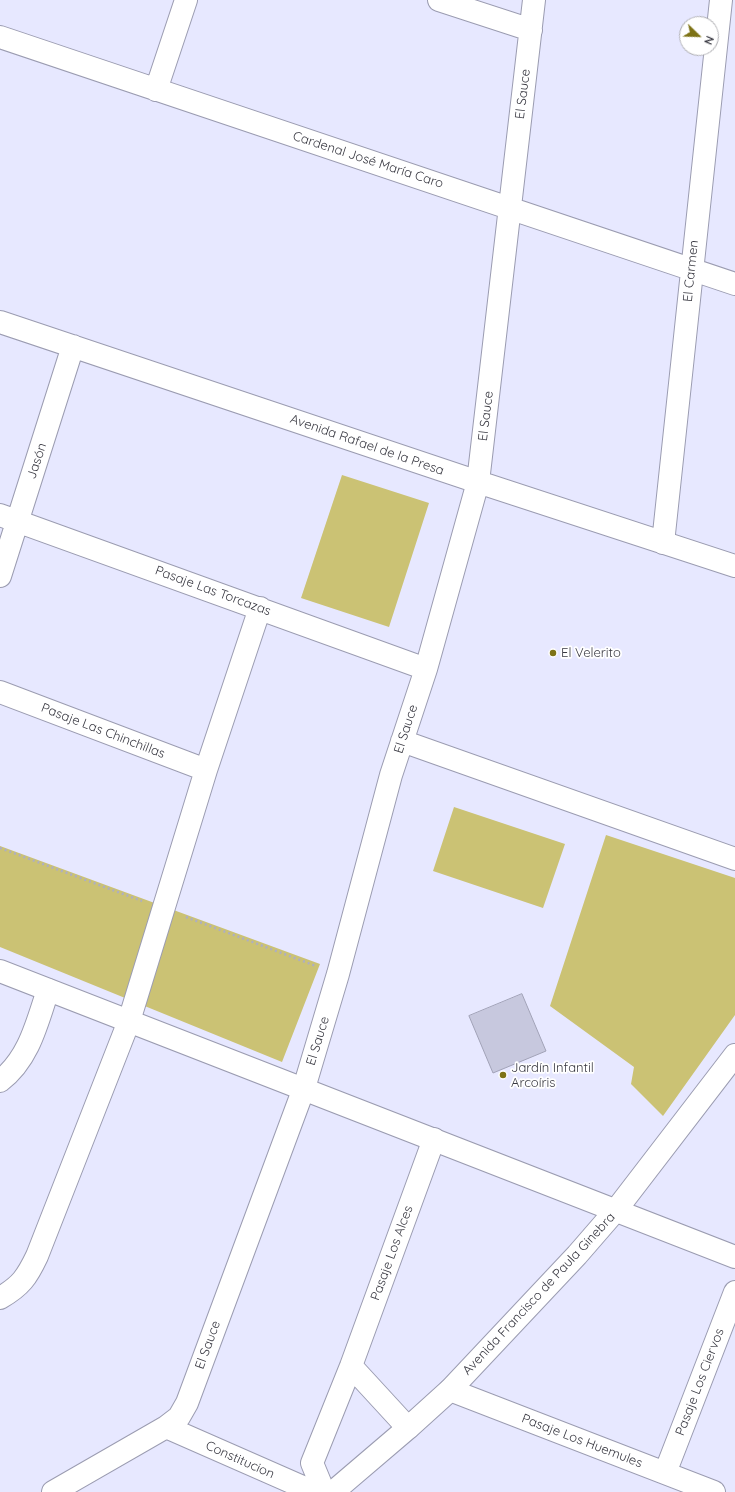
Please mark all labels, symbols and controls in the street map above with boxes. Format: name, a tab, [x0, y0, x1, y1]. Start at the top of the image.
north arrow	[679, 16, 719, 56]
text: N	[701, 34, 717, 47]
street label: El Sauce	[512, 68, 534, 120]
street label: Cardenal José María Caro	[291, 128, 445, 192]
street label: El Carmen	[680, 239, 702, 303]
street label: El Sauce	[475, 390, 497, 442]
street label: Avenida Rafael de la Presa	[288, 411, 446, 479]
street label: Jasón	[24, 441, 50, 481]
street label: Pasaje Las Torcazas	[153, 563, 273, 619]
place label: El Velerito	[561, 645, 621, 661]
marker: El Velerito	[548, 648, 558, 658]
street label: Pasaje Las Chinchillas	[39, 700, 167, 762]
street label: El Sauce	[391, 703, 421, 755]
street label: El Sauce	[303, 1015, 333, 1067]
place label: Jardín Infantil Arcoíris	[511, 1060, 594, 1091]
marker: Jardín Infantil Arcoíris	[498, 1070, 508, 1080]
street label: Pasaje Los Alces	[368, 1203, 416, 1303]
street label: Avenida Francisco de Paula Ginebra	[460, 1210, 618, 1378]
street label: El Sauce	[192, 1319, 224, 1371]
street label: Pasaje Los Ciervos	[672, 1326, 728, 1438]
street label: Pasaje Los Huemules	[519, 1411, 645, 1471]
street label: Constitucion	[203, 1438, 277, 1482]

